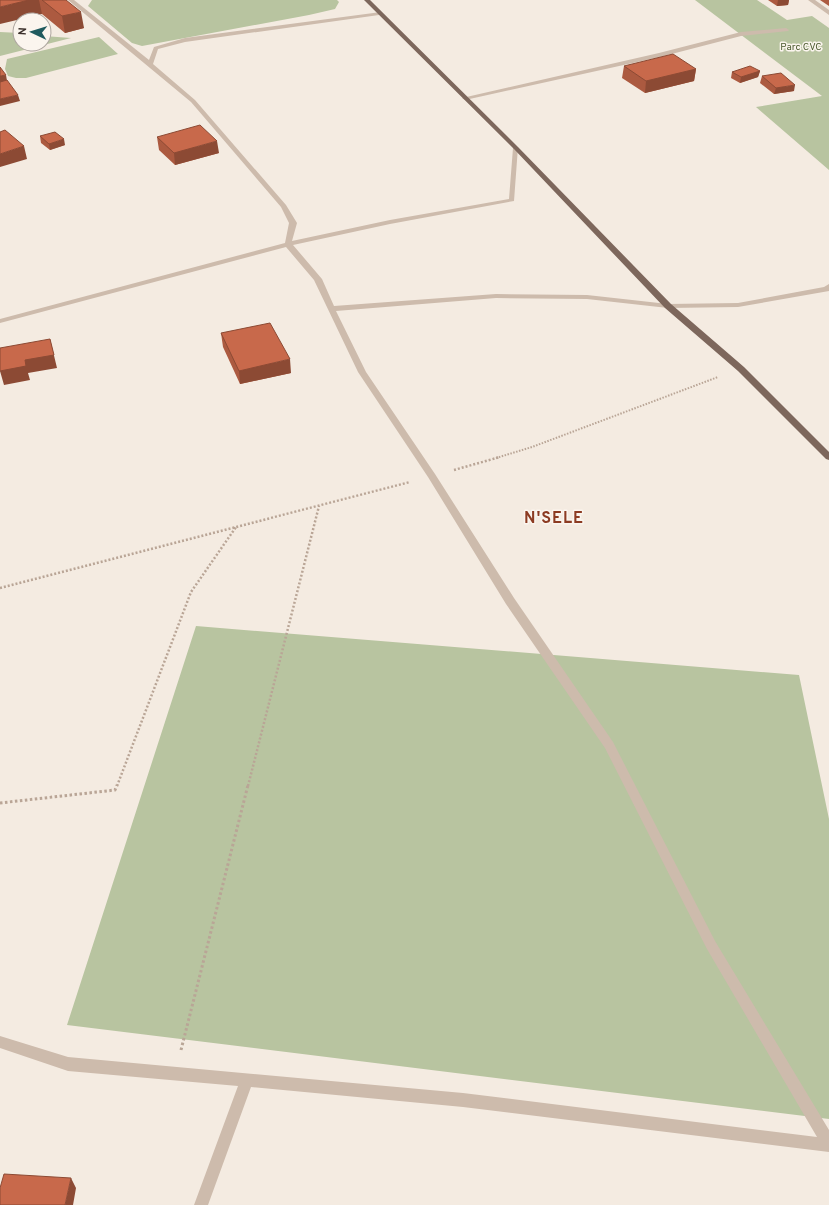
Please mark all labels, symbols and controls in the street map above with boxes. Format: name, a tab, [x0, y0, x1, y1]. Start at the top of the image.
north arrow	[12, 12, 52, 52]
text: N	[16, 27, 30, 36]
park label: Parc CVC	[780, 41, 822, 54]
district label: N'SELE	[524, 509, 584, 529]

